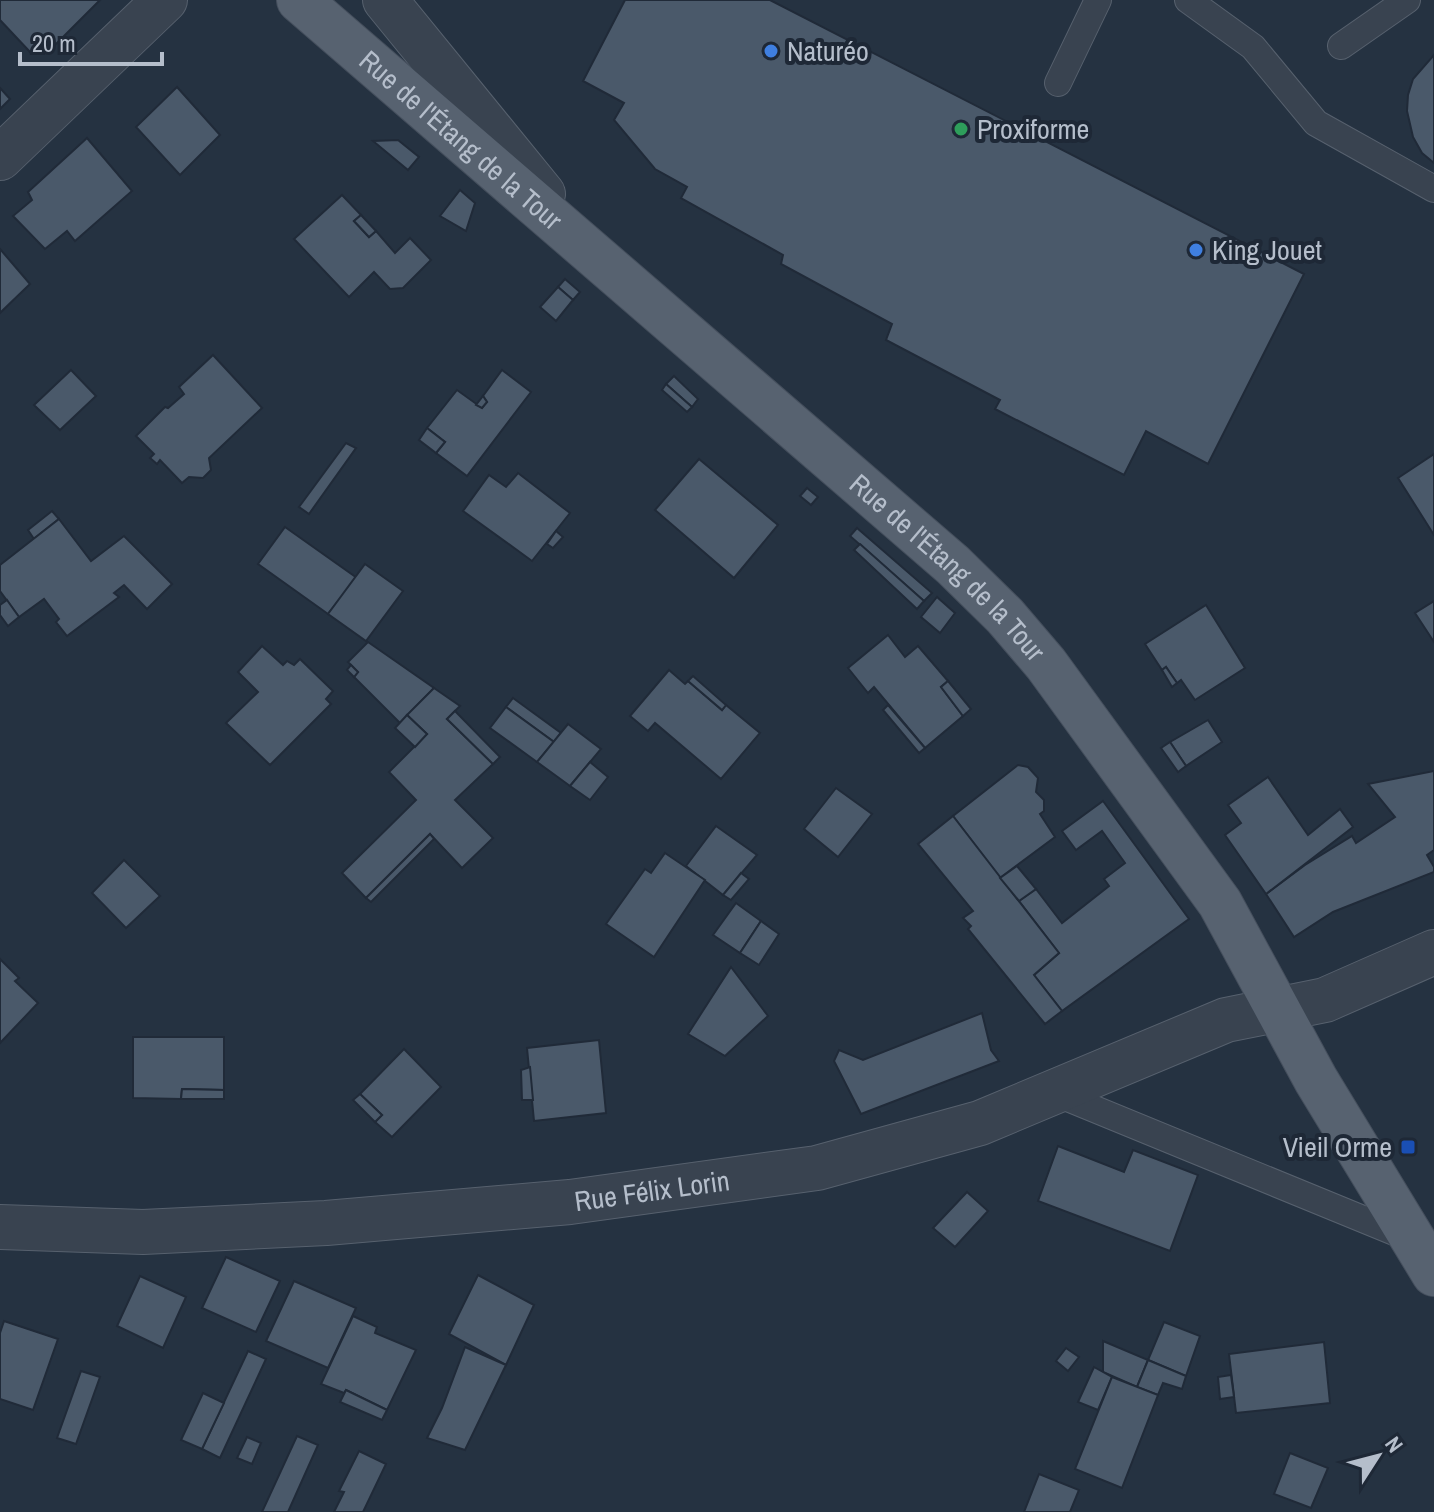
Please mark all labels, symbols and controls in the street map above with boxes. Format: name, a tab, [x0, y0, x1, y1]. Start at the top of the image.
scale bar	[20, 16, 162, 66]
text: 20 m	[32, 27, 76, 59]
place label: Naturéo	[787, 32, 869, 70]
street label: Rue de l'Étang de la Tour	[351, 42, 571, 239]
marker: Naturéo	[762, 42, 780, 60]
place label: Proxiforme	[977, 110, 1089, 148]
marker: Proxiforme	[952, 120, 970, 138]
place label: King Jouet	[1212, 231, 1322, 269]
marker: King Jouet	[1187, 241, 1205, 259]
street label: Rue de l'Étang de la Tour	[842, 465, 1054, 669]
place label: Vieil Orme	[1283, 1128, 1392, 1166]
marker: Vieil Orme	[1399, 1138, 1417, 1156]
street label: Rue Félix Lorin	[572, 1161, 732, 1220]
north arrow	[1338, 1416, 1418, 1496]
text: N	[1378, 1430, 1410, 1458]

